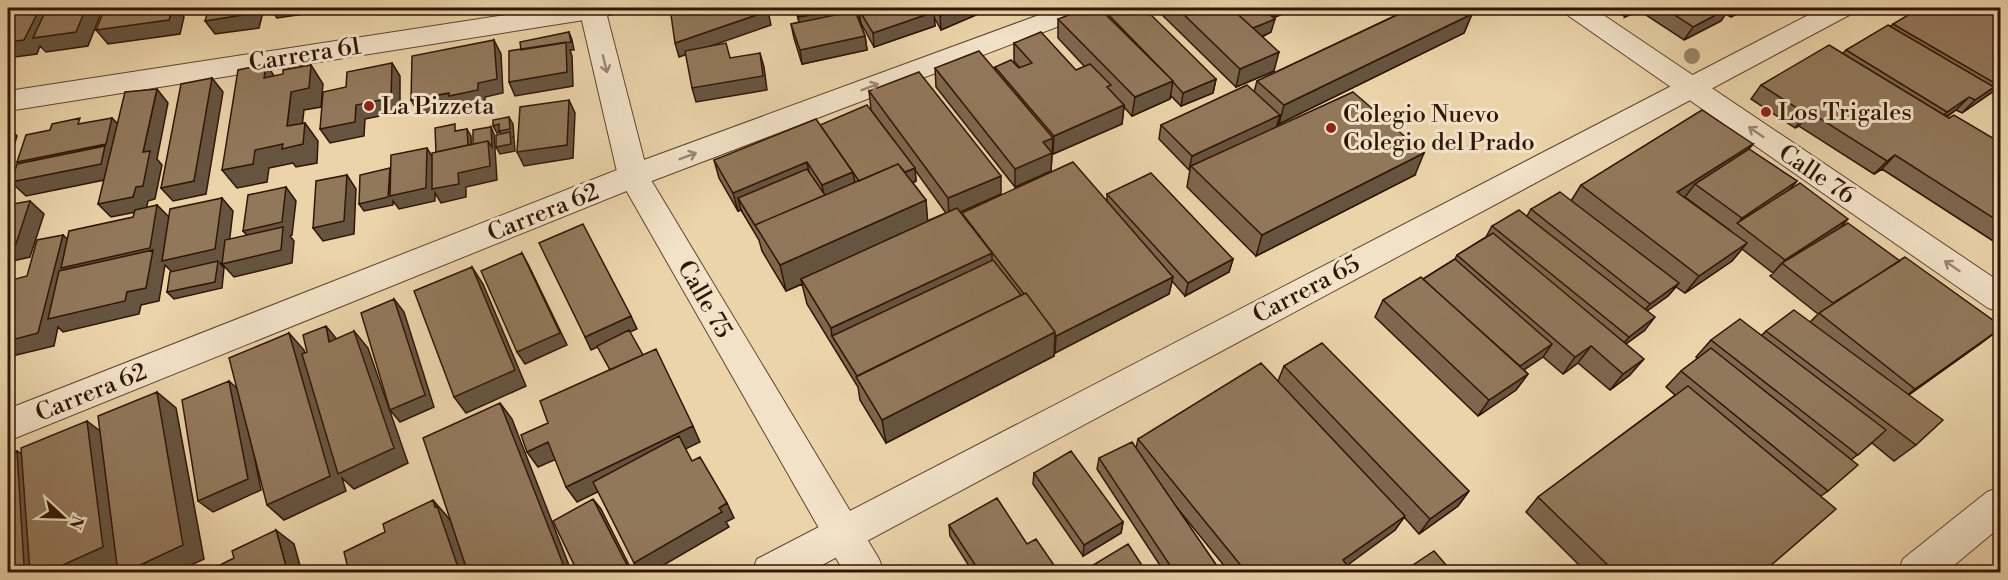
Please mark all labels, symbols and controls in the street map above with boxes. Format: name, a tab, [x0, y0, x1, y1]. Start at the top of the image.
street label: Carrera 61	[247, 31, 364, 79]
one-way arrow	[600, 55, 612, 74]
one-way arrow	[860, 81, 879, 92]
place label: La Pizzeta	[381, 92, 495, 122]
place label: Los Trigales	[1778, 98, 1912, 128]
marker: La Pizzeta	[362, 99, 376, 113]
place label: Colegio Nuevo Colegio del Prado	[1343, 100, 1535, 158]
marker: Los Trigales	[1759, 105, 1773, 119]
marker: Colegio Nuevo Colegio del Prado	[1324, 121, 1338, 135]
one-way arrow	[1749, 126, 1765, 138]
street label: Calle 76	[1772, 138, 1860, 211]
one-way arrow	[678, 149, 696, 160]
street label: Carrera 62	[483, 177, 603, 249]
street label: Carrera 65	[1248, 249, 1365, 331]
street label: Calle 75	[670, 255, 738, 344]
one-way arrow	[1945, 260, 1961, 272]
street label: Carrera 62	[31, 357, 151, 429]
north arrow	[33, 487, 93, 547]
text: N	[64, 513, 88, 532]

